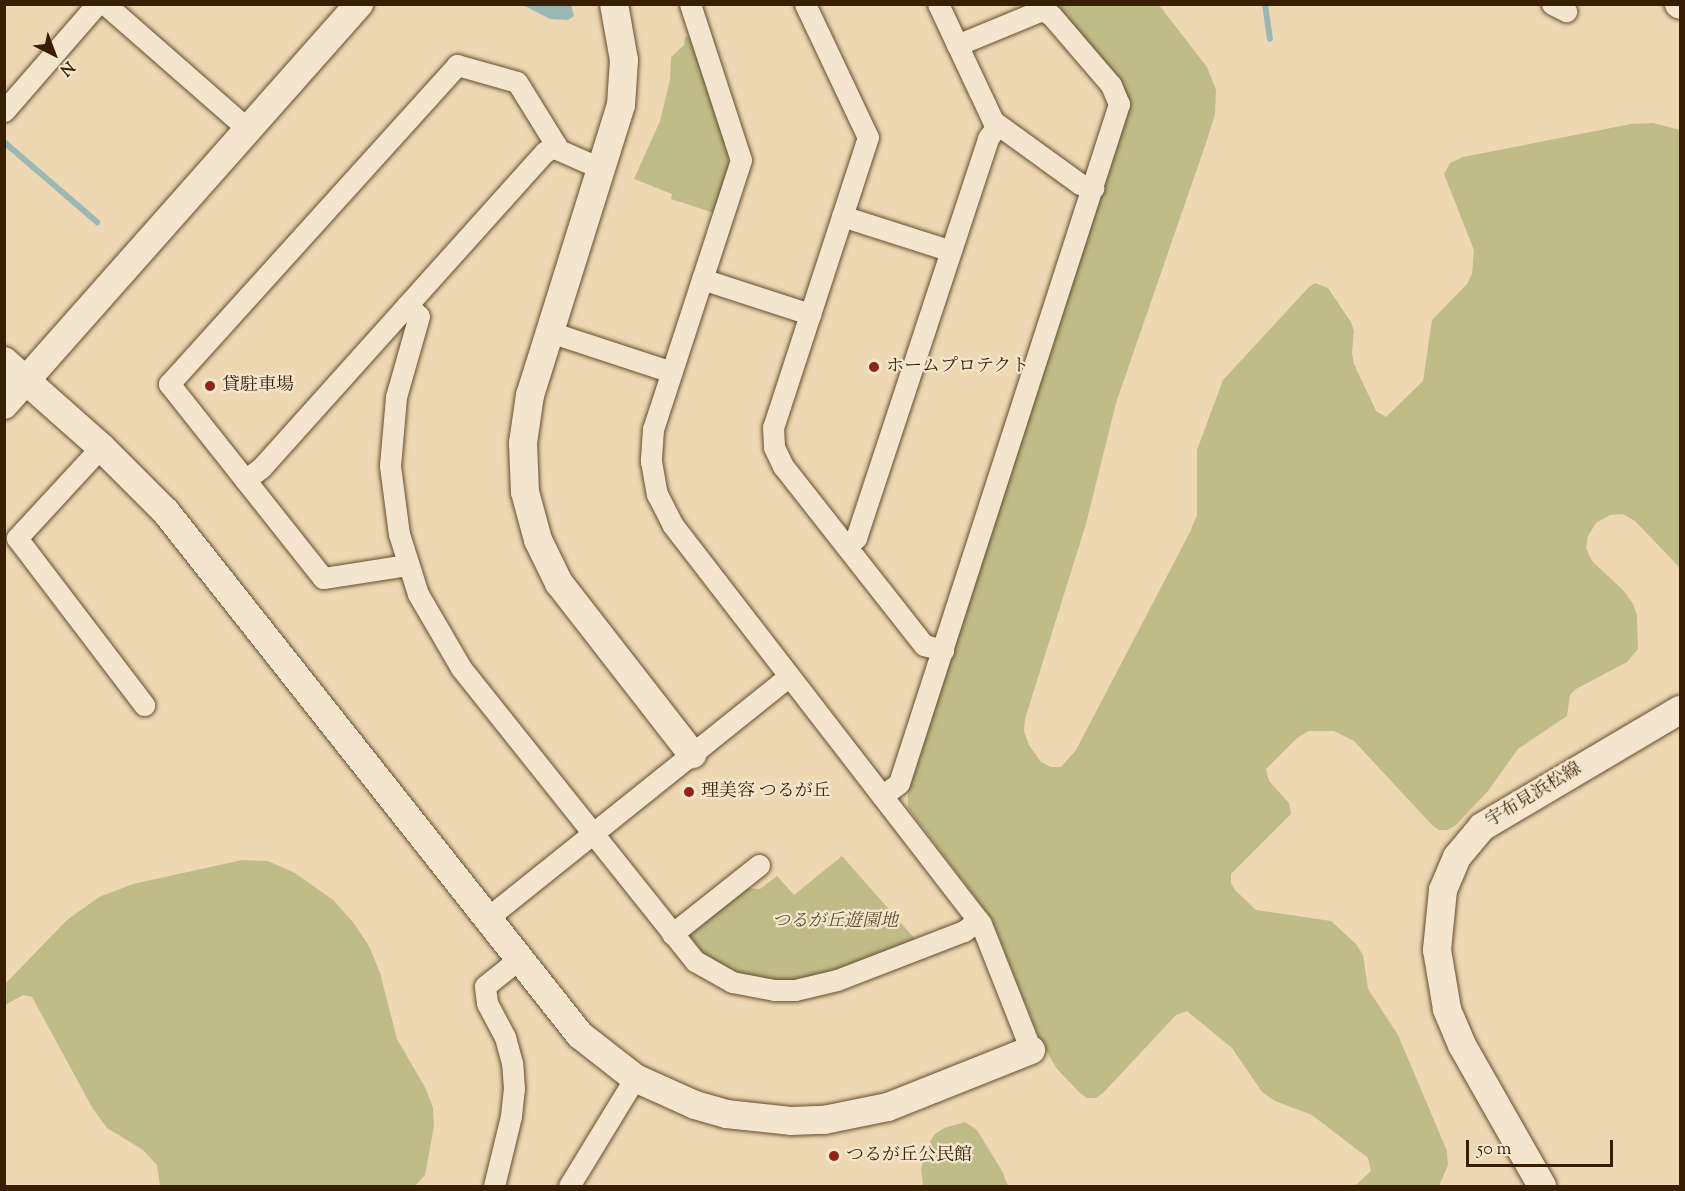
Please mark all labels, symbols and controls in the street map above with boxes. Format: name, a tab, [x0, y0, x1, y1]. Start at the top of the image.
north arrow	[24, 24, 84, 84]
text: N	[54, 55, 79, 81]
place label: ホームプロテクト	[886, 356, 1030, 378]
marker: ホームプロテクト	[867, 360, 881, 374]
place label: 貸駐車場	[222, 375, 294, 397]
marker: 貸駐車場	[203, 379, 217, 393]
street label: 宇布見浜松線	[1482, 759, 1586, 833]
place label: 理美容 つるが丘	[701, 781, 831, 803]
marker: 理美容 つるが丘	[682, 785, 696, 799]
park label: つるが丘遊園地	[772, 911, 898, 933]
scale bar	[1469, 1128, 1616, 1166]
text: 50 m	[1477, 1137, 1511, 1163]
place label: つるが丘公民館	[846, 1145, 972, 1167]
marker: つるが丘公民館	[827, 1149, 841, 1163]

